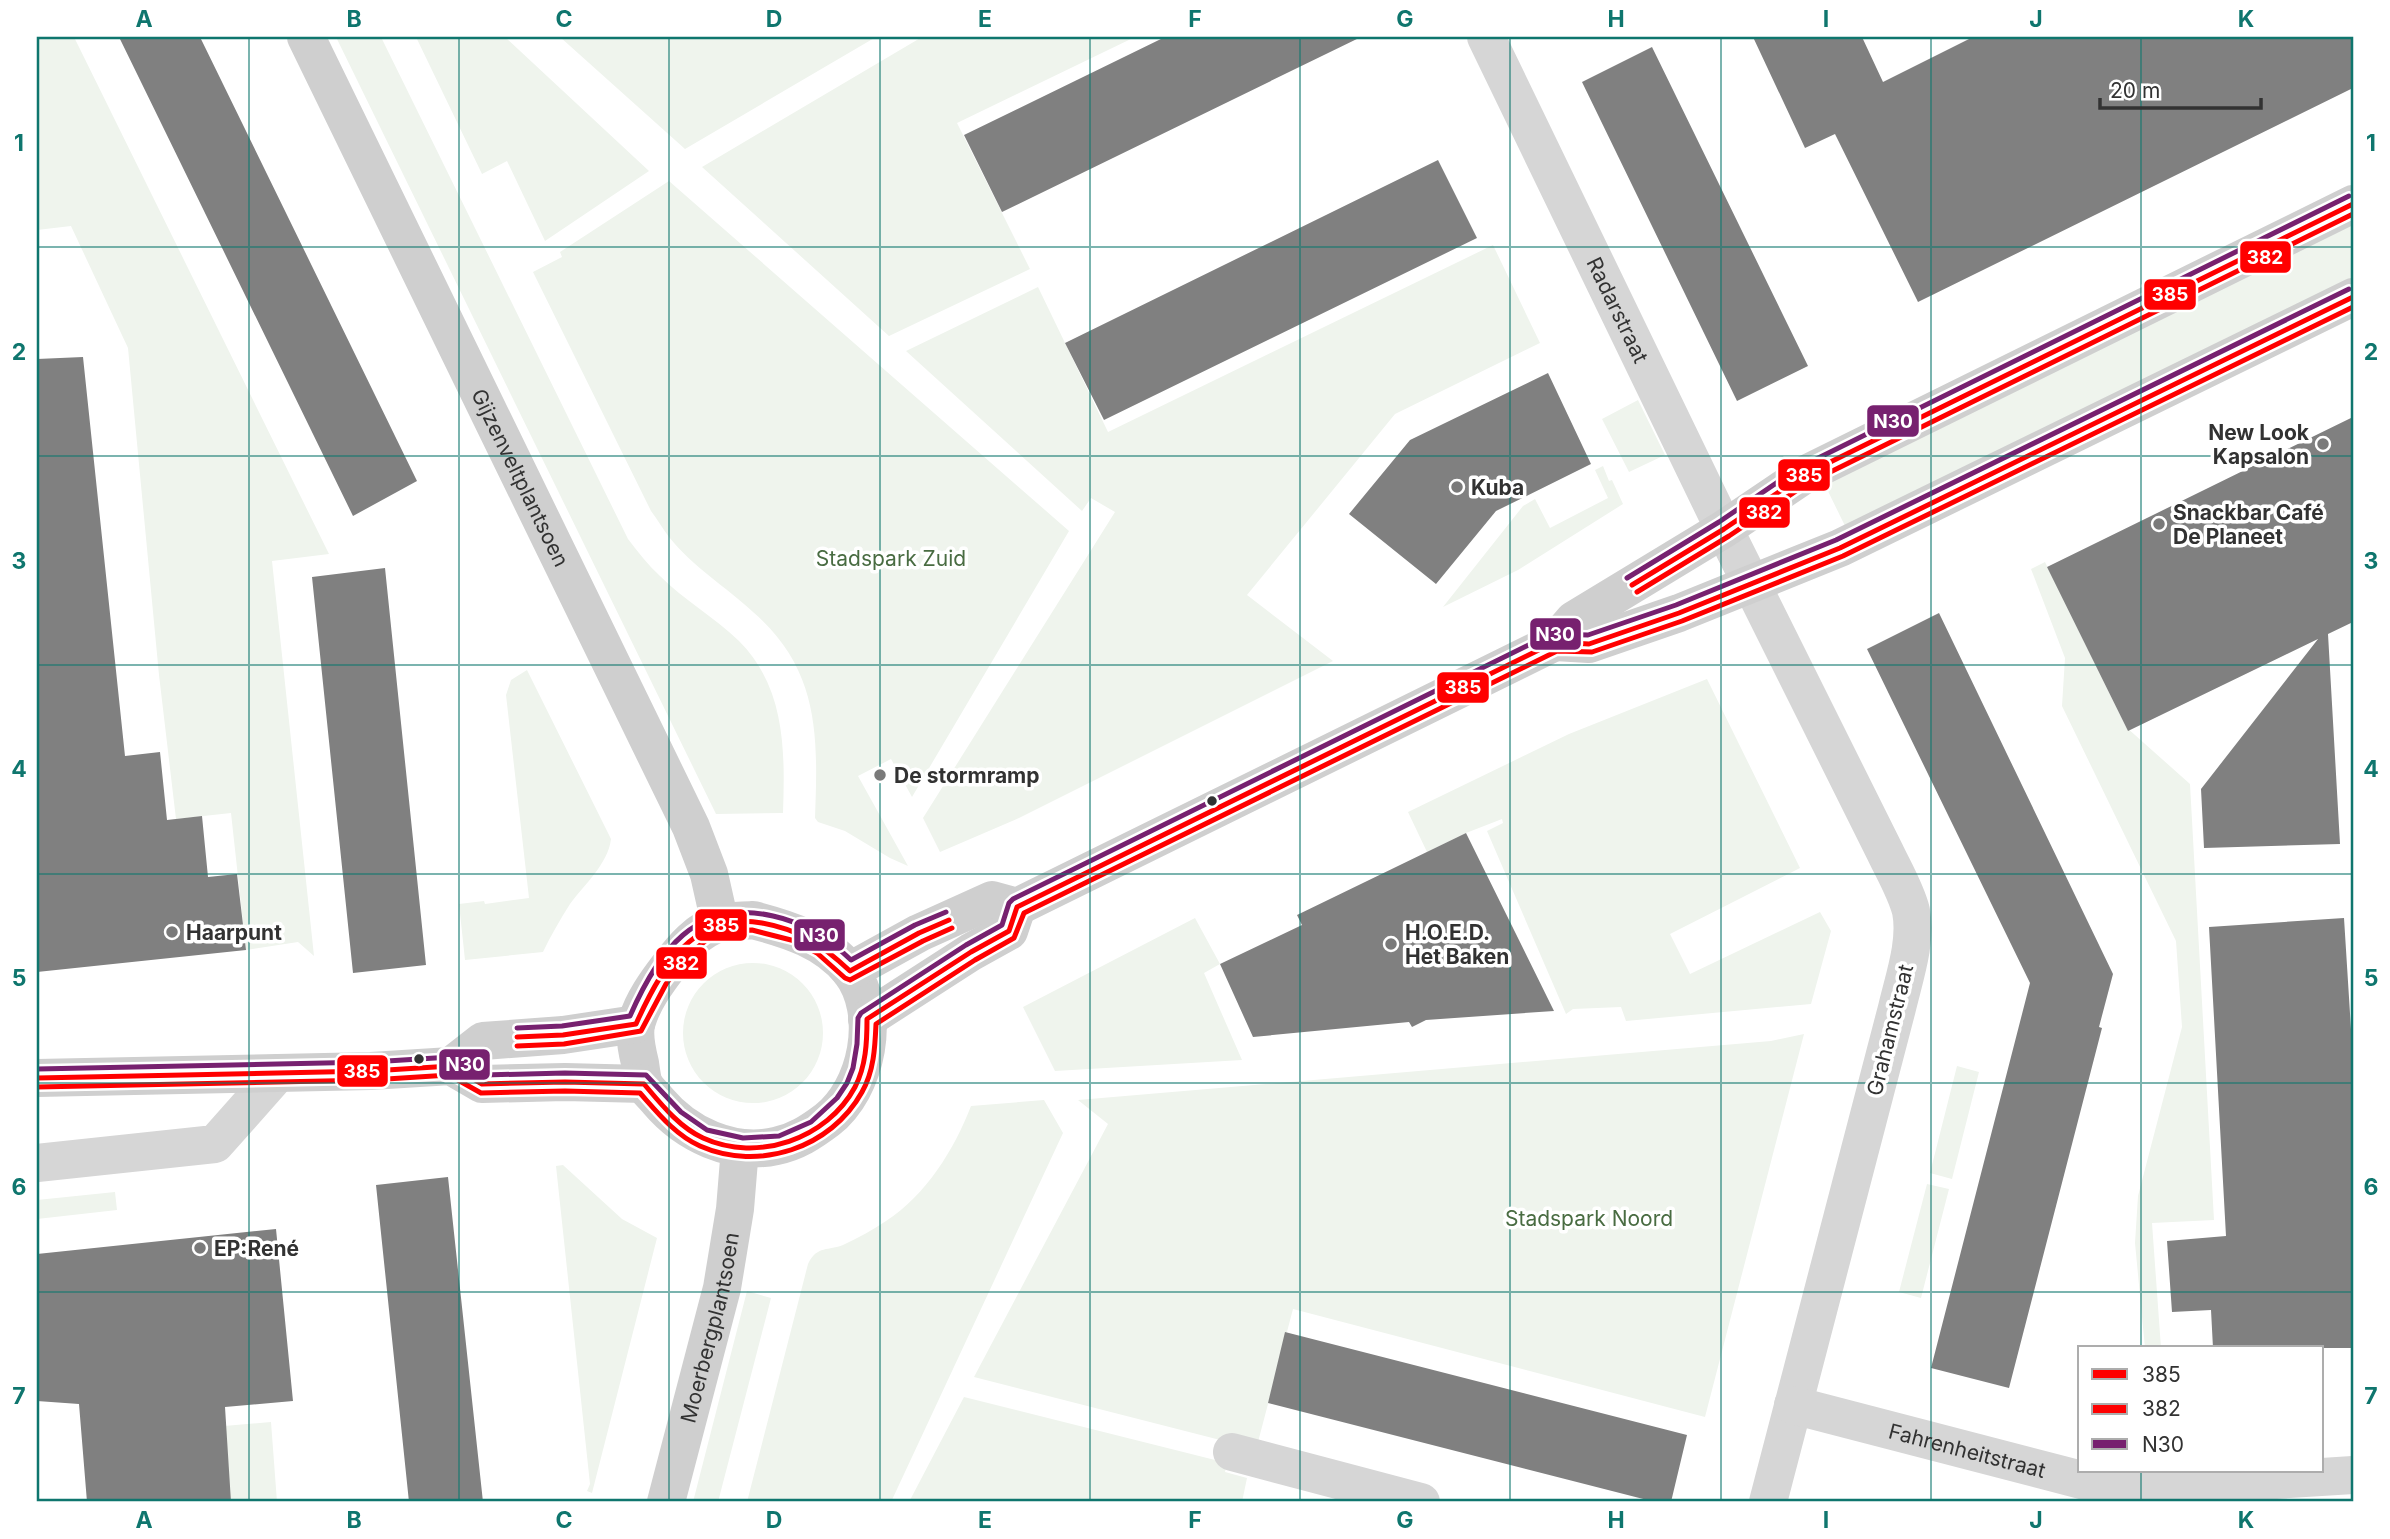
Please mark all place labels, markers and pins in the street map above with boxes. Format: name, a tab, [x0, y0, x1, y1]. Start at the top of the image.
place label: New Look Kapsalon	[2208, 420, 2310, 469]
marker: New Look Kapsalon	[2315, 436, 2331, 452]
place label: Kuba	[1471, 475, 1524, 500]
marker: Kuba	[1449, 479, 1465, 495]
place label: Snackbar Café De Planeet	[2173, 500, 2324, 549]
marker: Snackbar Café De Planeet	[2151, 516, 2167, 532]
place label: De stormramp	[894, 763, 1040, 788]
marker: De stormramp	[872, 767, 888, 783]
unlabelled marker	[1205, 794, 1219, 808]
place label: Haarpunt	[186, 920, 282, 945]
place label: H.O.E.D. Het Baken	[1405, 920, 1509, 969]
marker: Haarpunt	[164, 924, 180, 940]
marker: H.O.E.D. Het Baken	[1383, 936, 1399, 952]
unlabelled marker	[412, 1052, 426, 1066]
place label: EP:René	[214, 1236, 299, 1261]
marker: EP:René	[192, 1240, 208, 1256]

